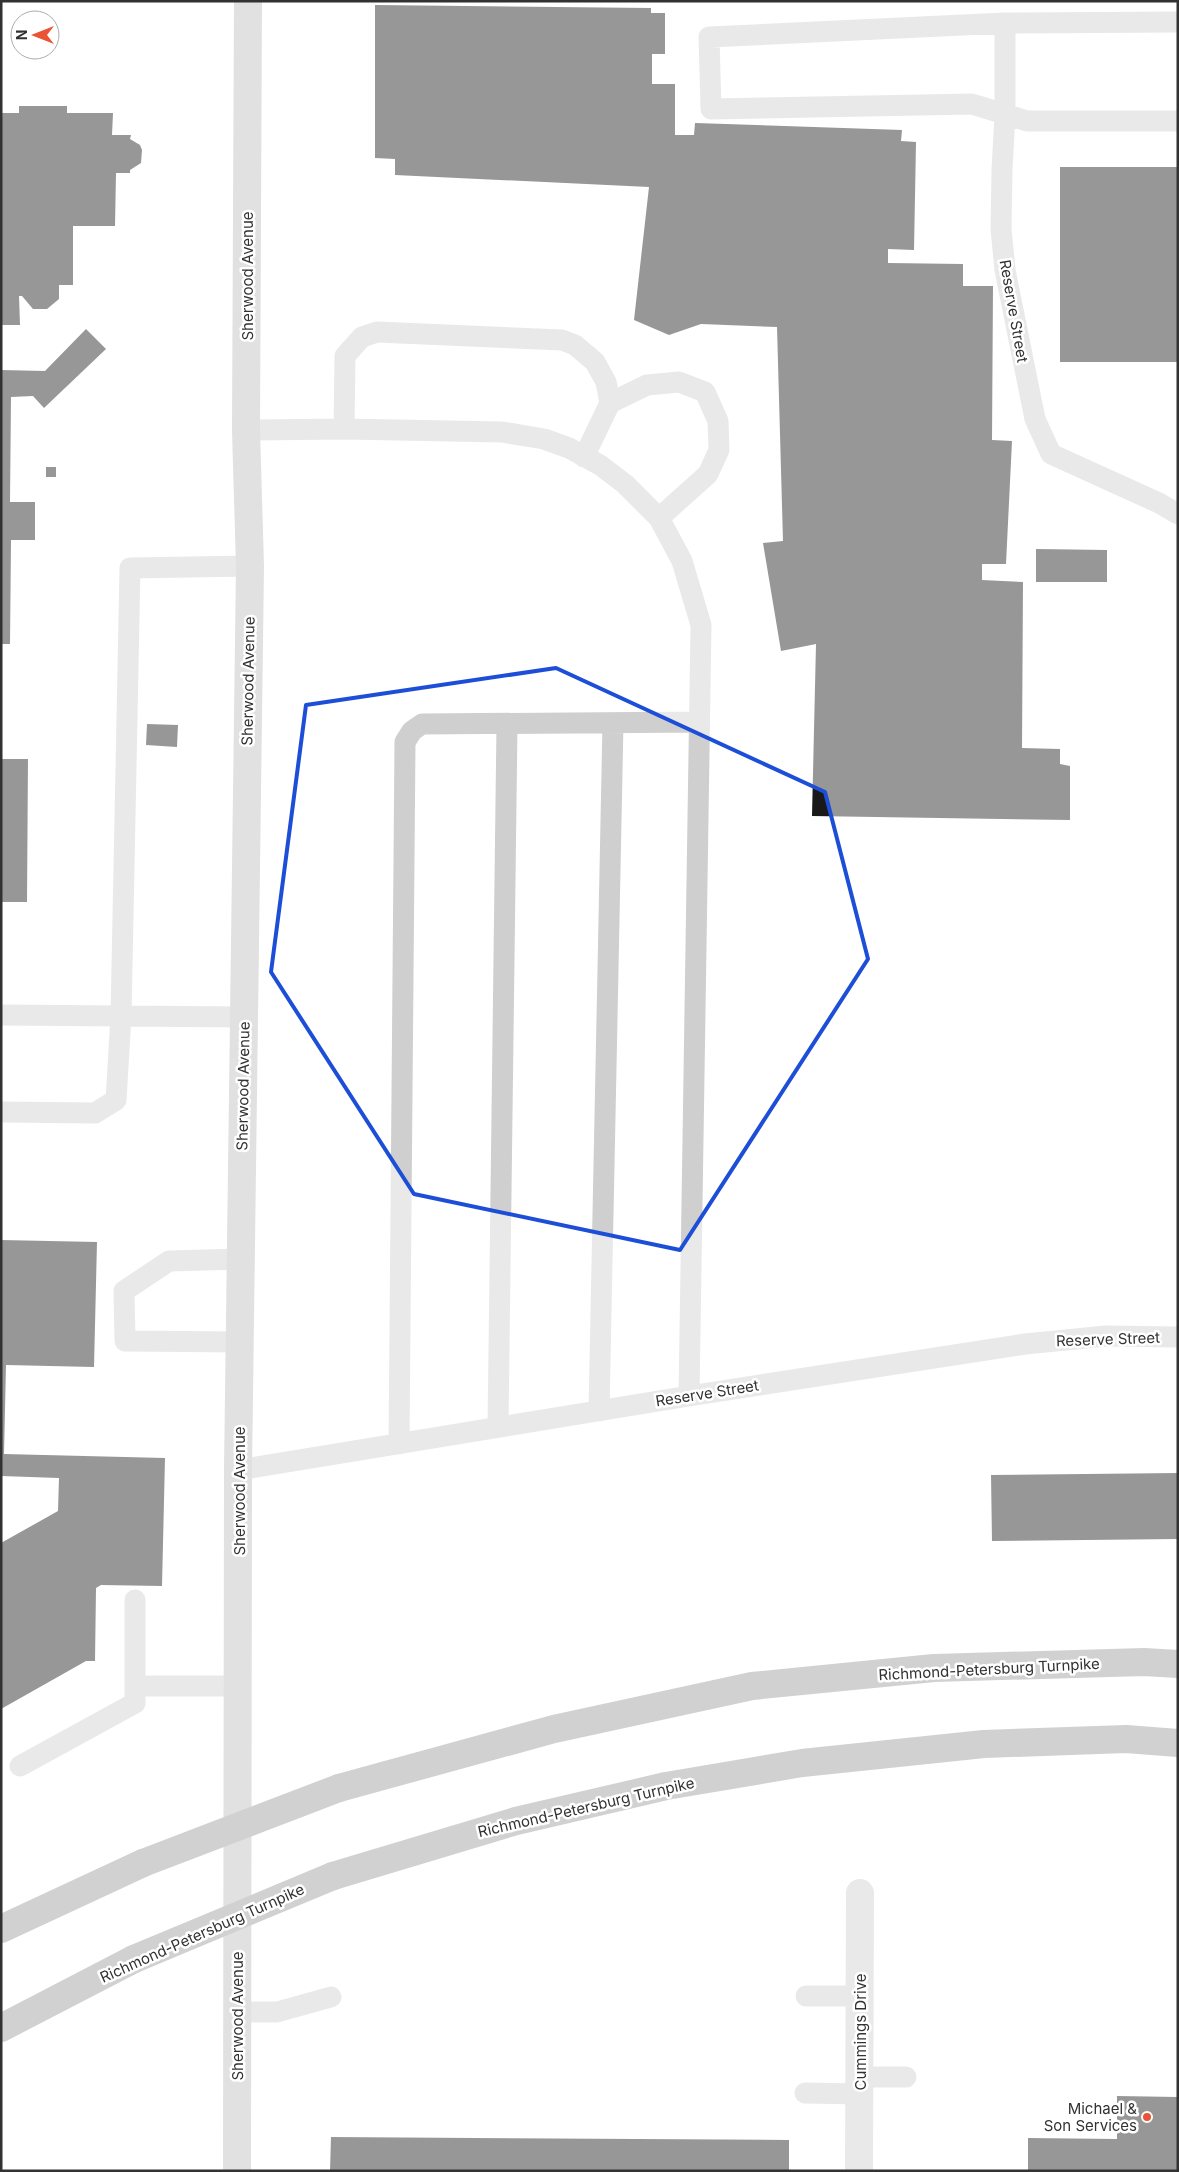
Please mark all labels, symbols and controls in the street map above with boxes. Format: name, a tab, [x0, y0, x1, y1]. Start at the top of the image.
north arrow	[10, 10, 60, 60]
text: N	[13, 30, 30, 40]
street label: Sherwood Avenue	[238, 211, 257, 341]
street label: Reserve Street	[996, 258, 1032, 364]
street label: Sherwood Avenue	[237, 616, 259, 746]
street label: Sherwood Avenue	[232, 1021, 254, 1151]
street label: Reserve Street	[1056, 1328, 1160, 1350]
street label: Reserve Street	[654, 1375, 760, 1411]
street label: Sherwood Avenue	[230, 1426, 249, 1556]
street label: Richmond-Petersburg Turnpike	[878, 1654, 1100, 1684]
street label: Richmond-Petersburg Turnpike	[476, 1773, 696, 1841]
street label: Richmond-Petersburg Turnpike	[97, 1879, 307, 1987]
street label: Sherwood Avenue	[228, 1951, 247, 2081]
street label: Cummings Drive	[851, 1973, 870, 2091]
place label: Michael & Son Services	[1044, 2099, 1137, 2135]
marker: Michael & Son Services	[1141, 2111, 1153, 2123]

